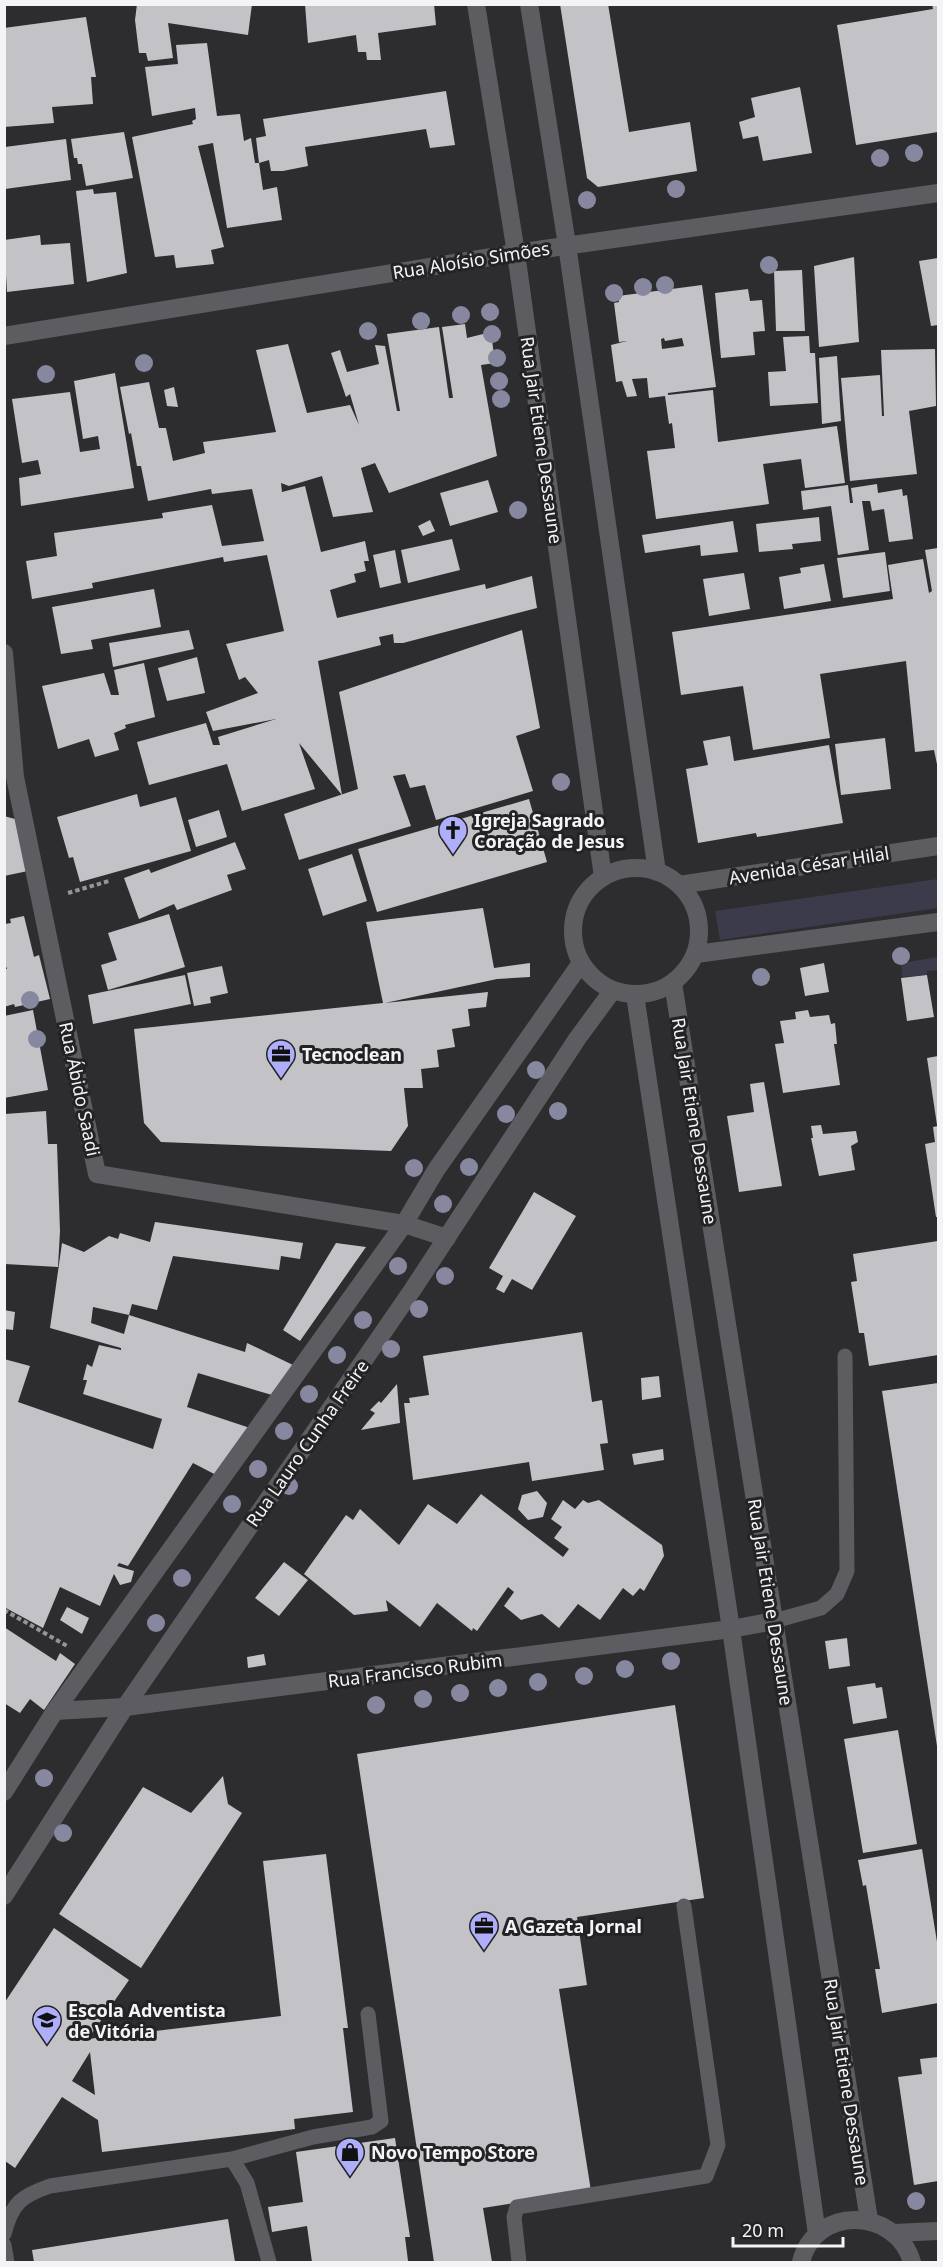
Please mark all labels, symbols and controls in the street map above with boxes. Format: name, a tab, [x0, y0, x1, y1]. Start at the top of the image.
street label: Rua Aloísio Simões	[391, 236, 551, 284]
street label: Rua Jair Etiene Dessaune	[516, 335, 568, 545]
place label: Igreja Sagrado Coração de Jesus	[474, 808, 625, 853]
church icon: Igreja Sagrado Coração de Jesus	[437, 814, 469, 856]
street label: Avenida César Hilal	[727, 840, 891, 890]
street label: Rua Jair Etiene Dessaune	[667, 1016, 723, 1226]
street label: Rua Ábido Saadi	[54, 1020, 106, 1158]
office icon: Tecnoclean	[265, 1038, 297, 1080]
place label: Tecnoclean	[302, 1042, 402, 1066]
street label: Rua Lauro Cunha Freire	[240, 1355, 374, 1531]
street label: Rua Jair Etiene Dessaune	[743, 1497, 799, 1707]
street label: Rua Francisco Rubim	[326, 1647, 504, 1693]
office icon: A Gazeta Jornal	[468, 1910, 500, 1952]
place label: A Gazeta Jornal	[505, 1914, 642, 1938]
street label: Rua Jair Etiene Dessaune	[819, 1977, 875, 2187]
place label: Escola Adventista de Vitória	[68, 1998, 226, 2043]
school or university icon: Escola Adventista de Vitória	[31, 2004, 63, 2046]
shop icon: Novo Tempo Store	[334, 2136, 366, 2178]
place label: Novo Tempo Store	[371, 2140, 535, 2164]
scale bar	[733, 2210, 842, 2248]
text: 20 m	[742, 2218, 784, 2242]

